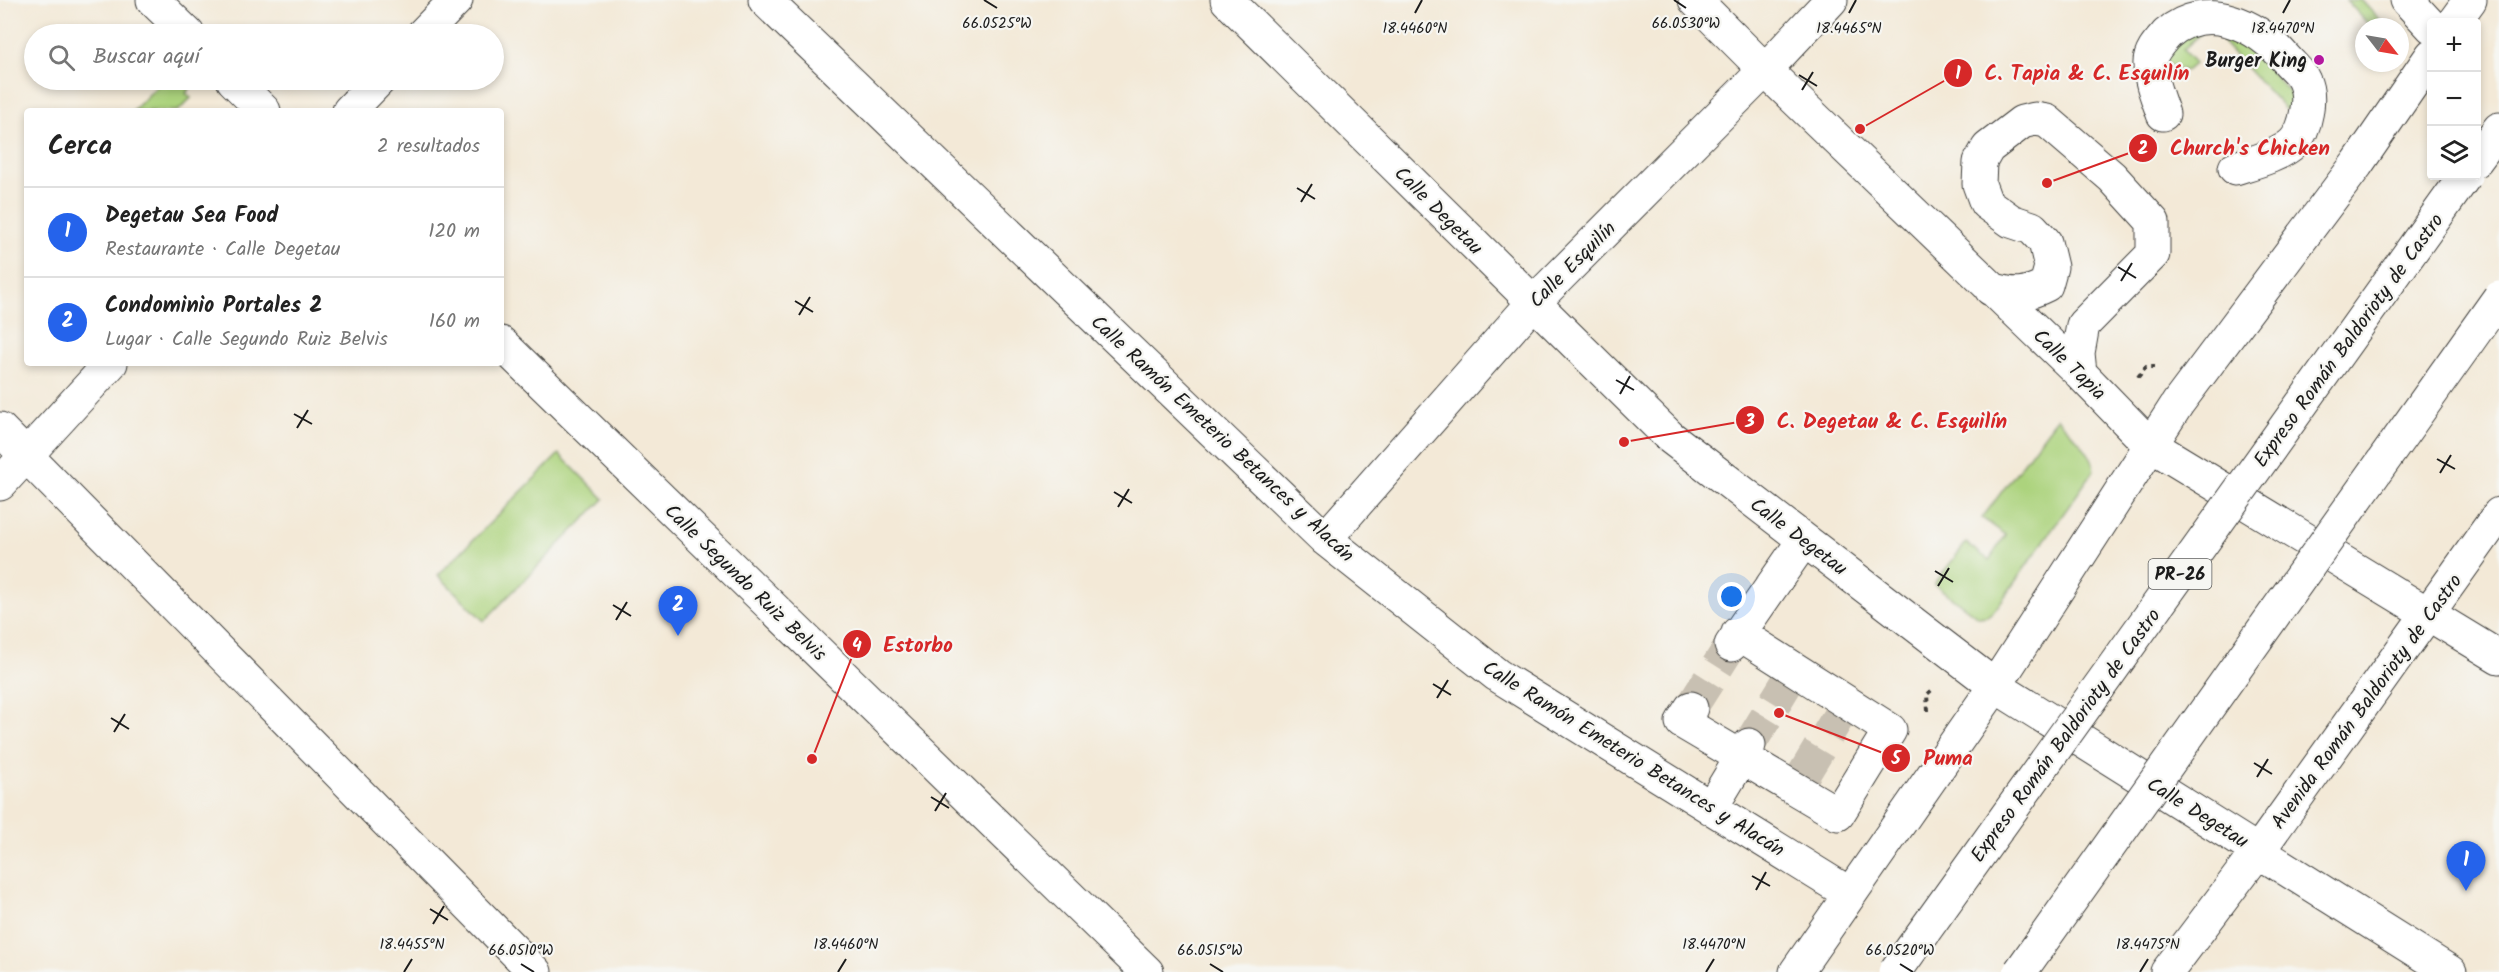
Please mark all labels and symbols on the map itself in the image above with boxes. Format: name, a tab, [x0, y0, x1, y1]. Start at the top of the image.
text: 66.0525°W	[962, 12, 1032, 36]
text: 66.0530°W	[1652, 12, 1721, 36]
text: 18.4460°N	[1383, 17, 1447, 41]
text: 18.4465°N	[1816, 17, 1882, 41]
text: 18.4470°N	[2251, 17, 2315, 41]
north arrow	[2355, 18, 2409, 72]
place label: Burger King	[2205, 46, 2307, 78]
callout: C. Tapia & C. Esquilín	[1943, 53, 2202, 92]
marker: Burger King	[2312, 53, 2326, 67]
text: C. Tapia & C. Esquilín	[1985, 58, 2189, 91]
text: 1	[1955, 60, 1961, 89]
callout: Church's Chicken	[2128, 129, 2342, 168]
text: Church's Chicken	[2170, 133, 2330, 166]
text: 2	[2138, 135, 2148, 164]
street label: Calle Degetau	[1385, 159, 1490, 264]
street label: Expreso Román Baldorioty de Castro	[2246, 207, 2453, 475]
street label: Calle Esquilín	[1522, 214, 1625, 317]
street label: Calle Ramón Emeterio Betances y Alacán	[1082, 308, 1361, 571]
street label: Calle Tapia	[2024, 322, 2113, 409]
callout: C. Degetau & C. Esquilín	[1735, 401, 2019, 440]
text: C. Degetau & C. Esquilín	[1777, 406, 2007, 439]
text: 3	[1744, 408, 1755, 437]
street label: Calle Degetau	[1742, 490, 1854, 585]
street label: Calle Segundo Ruiz Belvis	[656, 497, 834, 670]
road number: PR-26	[2148, 559, 2212, 589]
street label: Avenida Román Baldorioty de Castro	[2264, 568, 2471, 837]
your location	[1717, 582, 1746, 611]
pin: 2	[658, 586, 698, 636]
street label: Expreso Román Baldorioty de Castro	[1963, 602, 2170, 870]
callout: Estorbo	[842, 625, 965, 664]
text: Estorbo	[883, 630, 953, 663]
text: 4	[852, 632, 862, 661]
street label: Calle Ramón Emeterio Betances y Alacán	[1475, 653, 1790, 866]
callout: Puma	[1881, 738, 1985, 777]
text: Puma	[1923, 743, 1973, 776]
text: 5	[1890, 745, 1902, 774]
street label: Calle Degetau	[2140, 770, 2255, 858]
pin: 1	[2446, 842, 2486, 891]
text: 18.4455°N	[379, 933, 445, 957]
text: 18.4460°N	[814, 933, 878, 957]
text: 18.4470°N	[1682, 933, 1746, 957]
text: 18.4475°N	[2116, 933, 2180, 957]
text: 66.0510°W	[489, 939, 554, 963]
text: 66.0515°W	[1177, 939, 1243, 963]
text: 66.0520°W	[1866, 939, 1935, 963]

